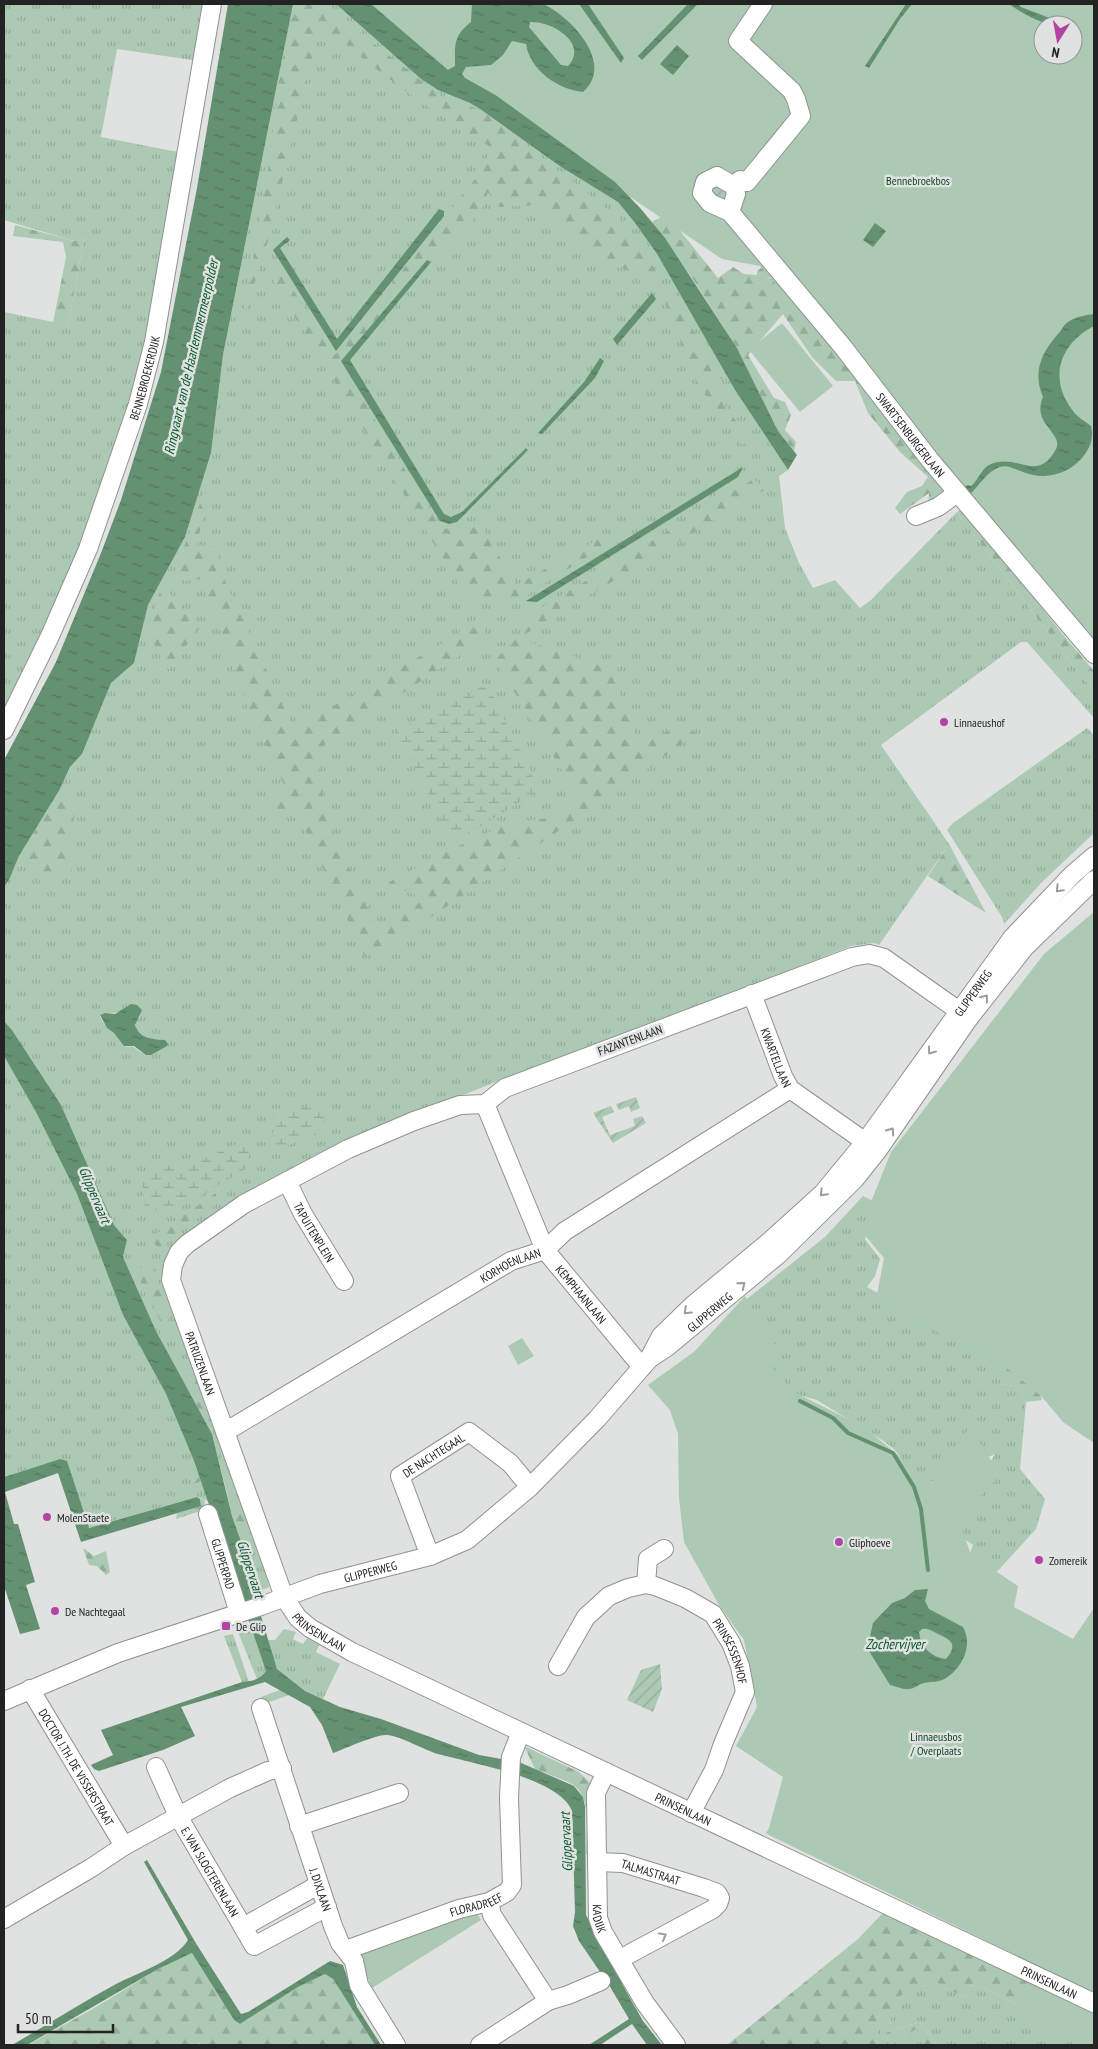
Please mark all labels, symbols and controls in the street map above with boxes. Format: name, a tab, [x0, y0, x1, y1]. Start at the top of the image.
north arrow	[1033, 15, 1083, 65]
text: N	[1050, 43, 1061, 62]
park label: Bennebroekbos	[886, 173, 950, 188]
water label: Ringvaart van de Haarlemmermeerpolder	[160, 256, 223, 456]
street label: BENNEBROEKERDIJK	[126, 334, 162, 422]
street label: SWARTSENBURGERLAAN	[873, 389, 948, 480]
place label: Linnaeushof	[954, 715, 1005, 730]
marker: Linnaeushof	[938, 716, 950, 728]
one-way arrow	[1056, 883, 1065, 892]
street label: GLIPPERWEG	[951, 966, 995, 1019]
one-way arrow	[979, 995, 987, 1004]
street label: FAZANTENLAAN	[596, 1021, 664, 1059]
street label: KWARTELLAAN	[758, 1026, 795, 1090]
one-way arrow	[928, 1045, 937, 1055]
one-way arrow	[885, 1127, 894, 1137]
water label: Glippervaart	[75, 1164, 116, 1228]
one-way arrow	[819, 1187, 828, 1196]
street label: TAPUITENPLEIN	[291, 1200, 338, 1265]
street label: KORHOENLAAN	[477, 1244, 542, 1285]
street label: KEMPHAANLAAN	[553, 1262, 610, 1326]
one-way arrow	[736, 1282, 745, 1290]
street label: GLIPPERWEG	[684, 1289, 735, 1335]
one-way arrow	[683, 1305, 692, 1314]
street label: PATRIJZENLAAN	[182, 1329, 219, 1397]
street label: DE NACHTEGAAL	[400, 1429, 467, 1480]
place label: MolenStaete	[57, 1510, 109, 1525]
marker: MolenStaete	[41, 1511, 53, 1523]
place label: Gliphoeve	[849, 1535, 890, 1550]
street label: GLIPPERPAD	[209, 1536, 239, 1591]
marker: Gliphoeve	[833, 1536, 845, 1548]
water label: Glippervaart	[233, 1538, 269, 1602]
place label: Zomereik	[1049, 1553, 1088, 1568]
marker: Zomereik	[1033, 1554, 1045, 1566]
street label: GLIPPERWEG	[342, 1557, 398, 1585]
place label: De Nachtegaal	[65, 1604, 125, 1619]
marker: De Nachtegaal	[49, 1605, 61, 1617]
street label: PRINSENLAAN	[289, 1610, 348, 1654]
street label: PRINSESSENHOF	[710, 1615, 751, 1685]
place label: De Glip	[236, 1619, 266, 1634]
marker: De Glip	[220, 1620, 232, 1632]
water label: Zochervijver	[866, 1635, 927, 1653]
street label: DOCTOR J.TH. DE VISSERSTRAAT	[36, 1706, 118, 1829]
park label: Linnaeusbos / Overplaats	[910, 1729, 962, 1758]
street label: PRINSENLAAN	[653, 1789, 714, 1828]
water label: Glippervaart	[555, 1810, 577, 1872]
street label: E. VAN SLOGTERENLAAN	[178, 1824, 243, 1919]
street label: TALMASTRAAT	[619, 1855, 683, 1888]
street label: J. DIXLAAN	[306, 1865, 335, 1913]
street label: FLORADREEF	[448, 1889, 505, 1919]
street label: KADIJK	[590, 1904, 610, 1935]
one-way arrow	[657, 1932, 666, 1942]
street label: PRINSENLAAN	[1019, 1962, 1080, 2002]
scale bar	[18, 2002, 112, 2034]
text: 50 m	[25, 2009, 51, 2028]

